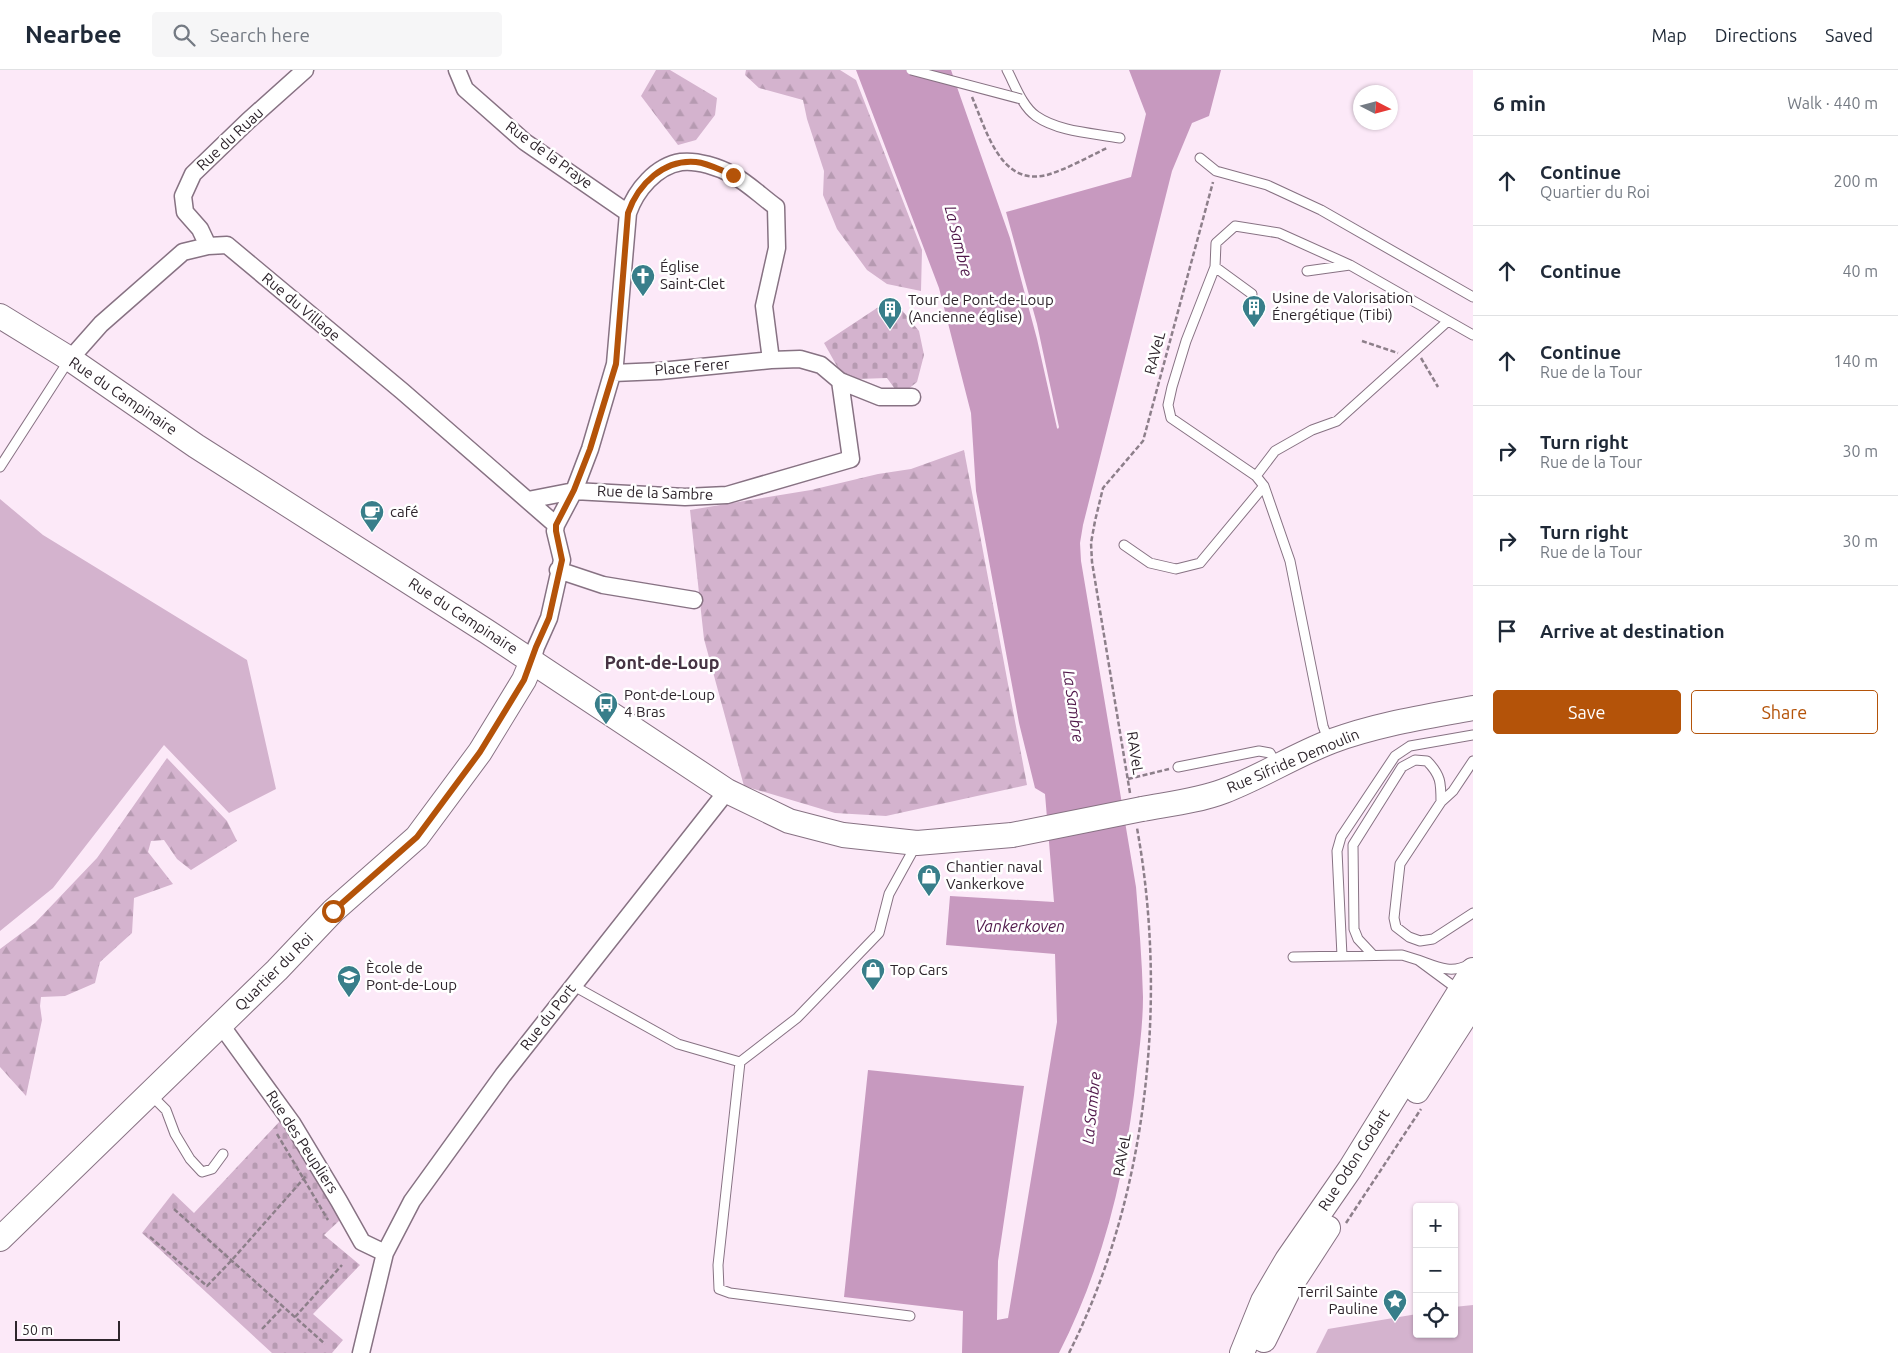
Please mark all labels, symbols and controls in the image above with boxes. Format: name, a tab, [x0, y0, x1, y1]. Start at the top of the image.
search box	[152, 12, 502, 57]
text: Nearbee	[25, 21, 122, 48]
icon: search	[170, 21, 198, 49]
text: Search here	[210, 24, 310, 46]
text: Map	[1651, 25, 1687, 45]
text: Directions	[1715, 25, 1797, 45]
text: Saved	[1825, 25, 1873, 45]
north arrow	[1353, 85, 1398, 130]
text: 6 min	[1493, 91, 1546, 115]
text: Walk · 440 m	[1787, 94, 1878, 112]
street label: Rue du Ruau	[193, 104, 266, 174]
street label: Rue de la Praye	[503, 117, 596, 192]
text: Continue	[1540, 161, 1621, 183]
route end	[722, 164, 745, 187]
icon: ahead	[1493, 167, 1521, 195]
text: 200 m	[1833, 172, 1878, 190]
text: Quartier du Roi	[1540, 183, 1650, 201]
water label: La Sambre	[941, 204, 977, 278]
icon: ahead	[1493, 257, 1521, 285]
place label: Église Saint-Clet	[660, 258, 725, 292]
text: Continue	[1540, 260, 1621, 282]
text: 40 m	[1842, 262, 1878, 280]
church icon: Église Saint-Clet	[630, 263, 656, 297]
street label: Rue du Village	[259, 269, 344, 344]
place label: Usine de Valorisation Énergétique (Tibi)	[1272, 289, 1413, 323]
place label: Tour de Pont-de-Loup (Ancienne église)	[908, 291, 1054, 325]
building icon: Usine de Valorisation Énergétique (Tibi)	[1241, 294, 1267, 328]
building icon: Tour de Pont-de-Loup (Ancienne église)	[877, 296, 903, 330]
street label: RAVeL	[1141, 329, 1168, 376]
text: Continue	[1540, 341, 1621, 363]
icon: ahead	[1493, 347, 1521, 375]
text: 140 m	[1833, 352, 1878, 370]
street label: Rue du Campinaire	[66, 353, 180, 438]
street label: Place Ferer	[654, 355, 730, 378]
text: Rue de la Tour	[1540, 363, 1642, 381]
text: Turn right	[1540, 431, 1628, 453]
icon: right	[1493, 437, 1521, 465]
text: 30 m	[1842, 442, 1878, 460]
text: Rue de la Tour	[1540, 453, 1642, 471]
street label: Rue de la Sambre	[597, 482, 714, 503]
cafe icon: café	[359, 499, 385, 533]
place label: café	[390, 503, 419, 520]
text: Turn right	[1540, 521, 1628, 543]
icon: right	[1493, 527, 1521, 555]
text: 30 m	[1842, 532, 1878, 550]
text: Rue de la Tour	[1540, 543, 1642, 561]
street label: Rue du Campinaire	[406, 574, 521, 657]
icon: arrive	[1493, 617, 1521, 645]
text: Arrive at destination	[1540, 620, 1725, 642]
district label: Pont-de-Loup	[604, 652, 720, 672]
water label: La Sambre	[1060, 669, 1088, 743]
place label: Pont-de-Loup 4 Bras	[624, 686, 715, 720]
button: Save	[1493, 690, 1681, 734]
button: Share	[1691, 690, 1878, 734]
bus stop icon: Pont-de-Loup 4 Bras	[593, 691, 619, 725]
street label: Rue Sifride Demoulin	[1224, 725, 1361, 796]
street label: RAVeL	[1124, 730, 1147, 776]
place label: Chantier naval Vankerkove	[946, 858, 1042, 892]
shop icon: Chantier naval Vankerkove	[916, 863, 942, 897]
route start	[322, 900, 345, 923]
water label: Vankerkoven	[975, 917, 1065, 935]
street label: Quartier du Roi	[231, 929, 316, 1014]
shop icon: Top Cars	[860, 957, 886, 991]
place label: Ècole de Pont-de-Loup	[366, 959, 457, 993]
place label: Top Cars	[890, 961, 948, 978]
school or university icon: Ècole de Pont-de-Loup	[336, 964, 362, 998]
street label: Rue du Port	[516, 980, 579, 1053]
water label: La Sambre	[1078, 1071, 1104, 1145]
street label: Rue des Peupliers	[263, 1087, 342, 1196]
street label: Rue Odon Godart	[1314, 1106, 1393, 1214]
street label: RAVeL	[1109, 1132, 1134, 1178]
map controls	[1413, 1203, 1458, 1338]
button: +	[1413, 1203, 1458, 1248]
button: −	[1413, 1248, 1458, 1293]
place label: Terril Sainte Pauline	[1298, 1283, 1378, 1317]
place icon: Terril Sainte Pauline	[1382, 1288, 1408, 1322]
button: locate	[1413, 1293, 1458, 1338]
scale bar	[15, 1318, 120, 1341]
text: 50 m	[22, 1322, 53, 1338]

